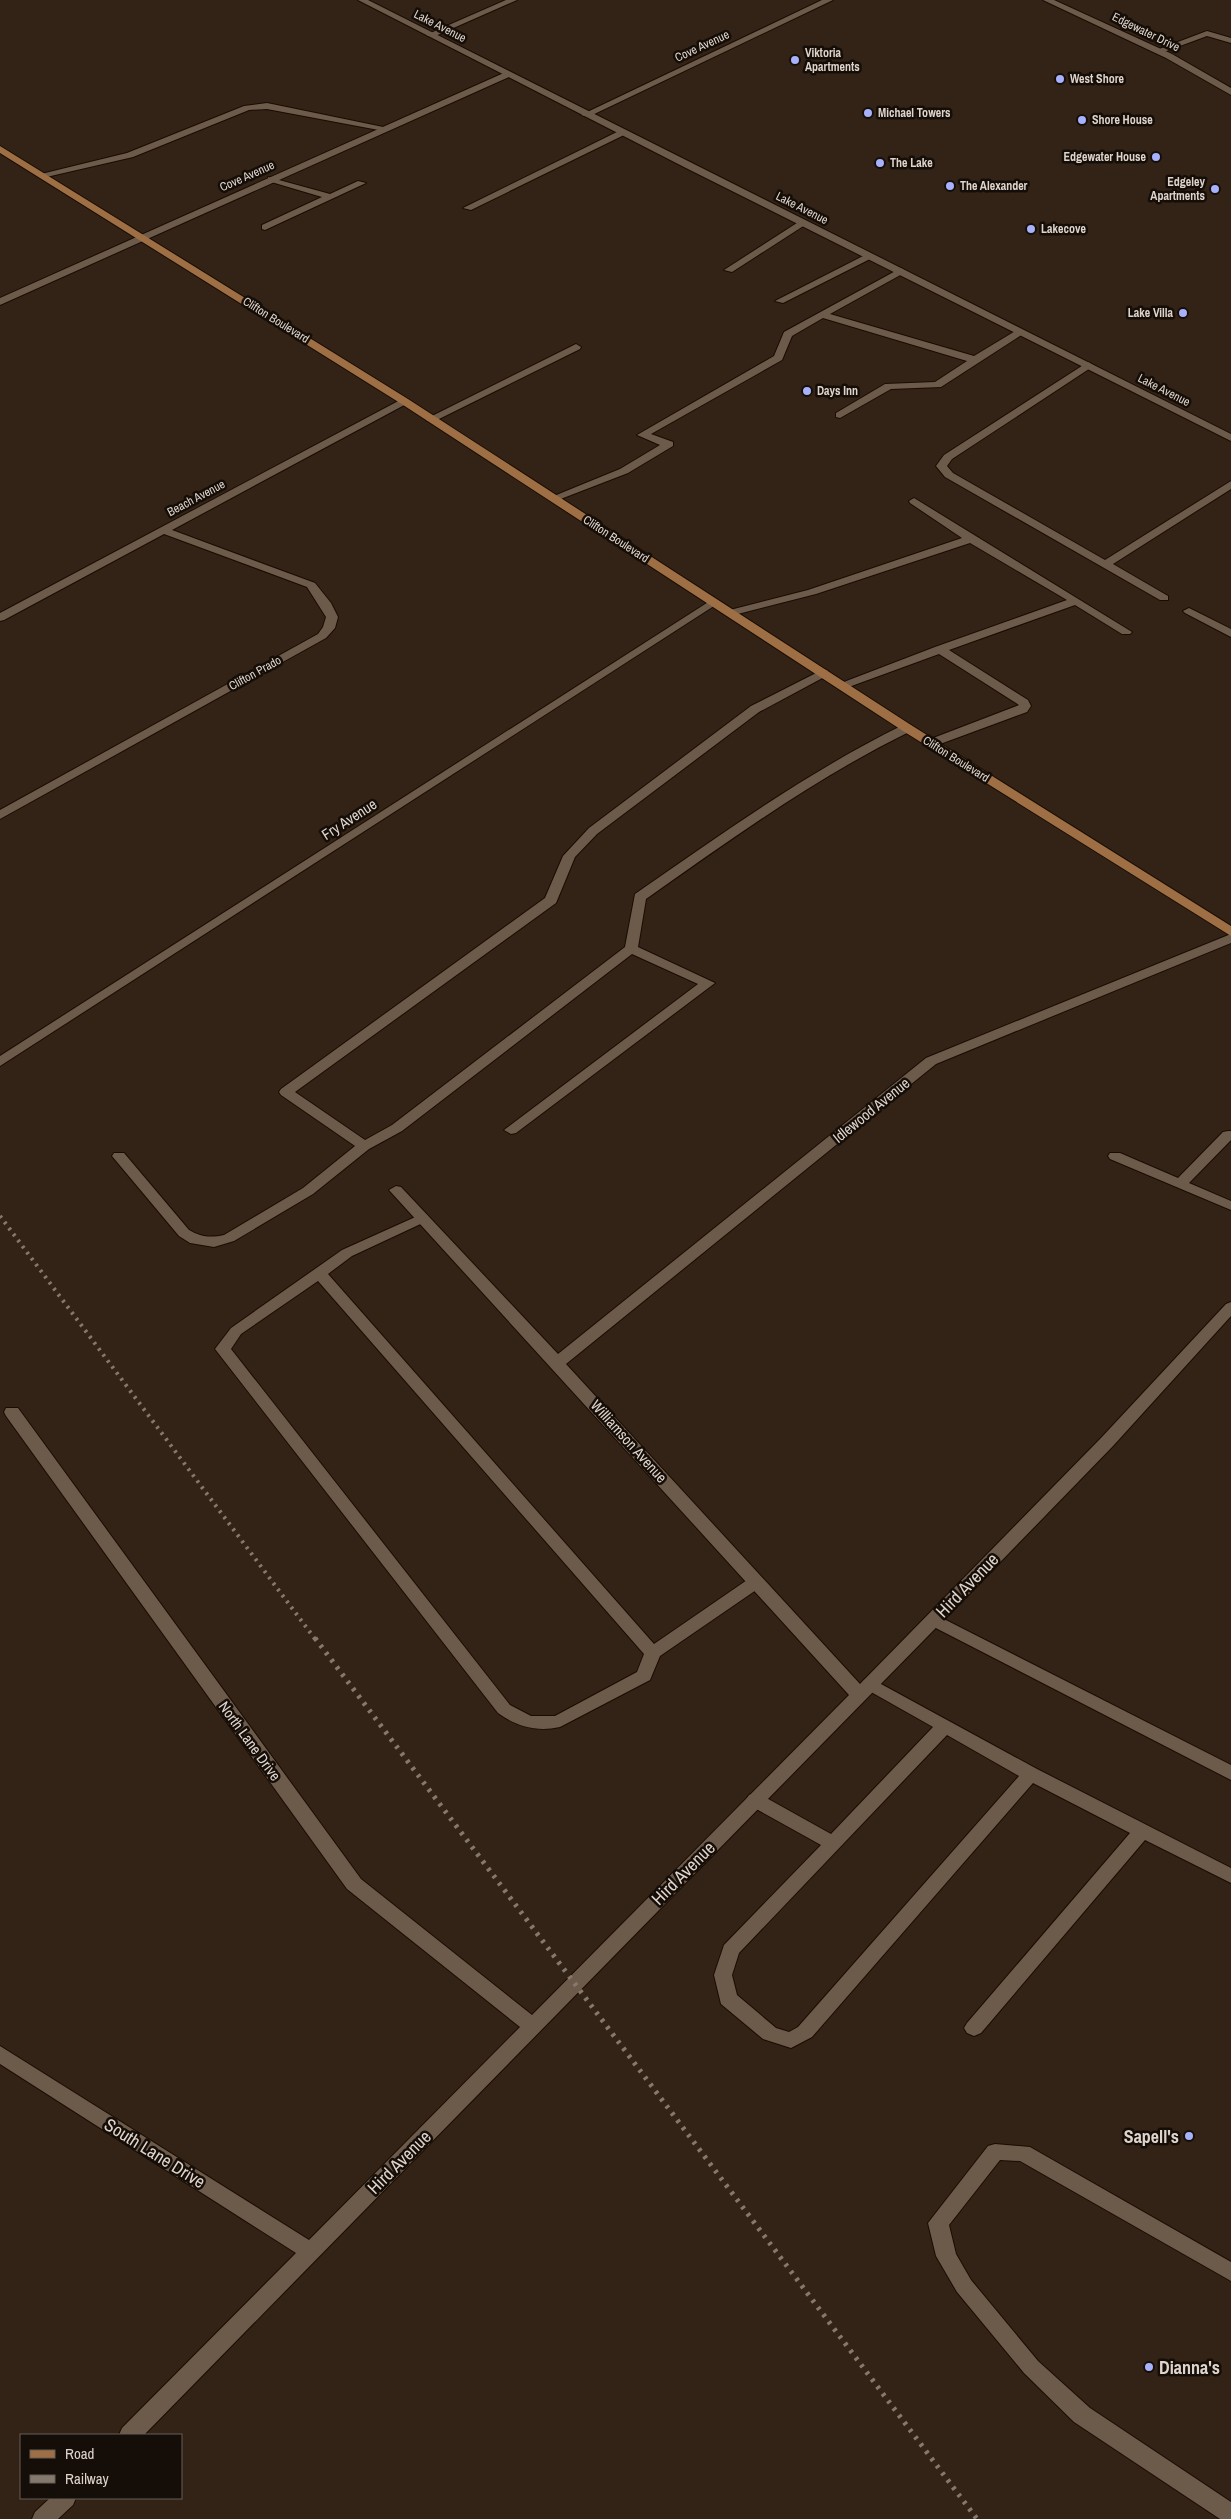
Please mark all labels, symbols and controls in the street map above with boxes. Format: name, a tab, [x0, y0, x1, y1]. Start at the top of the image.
street label: Lake Avenue	[411, 6, 469, 46]
street label: Edgewater Drive	[1110, 9, 1182, 55]
street label: Cove Avenue	[672, 26, 732, 66]
place label: Viktoria Apartments	[805, 45, 860, 75]
marker: Viktoria Apartments	[789, 54, 801, 66]
place label: West Shore	[1070, 71, 1124, 87]
marker: West Shore	[1054, 73, 1066, 85]
place label: Michael Towers	[878, 105, 951, 121]
marker: Michael Towers	[862, 107, 874, 119]
place label: Shore House	[1092, 112, 1153, 128]
marker: Shore House	[1076, 114, 1088, 126]
place label: Edgewater House	[1063, 149, 1147, 165]
marker: Edgewater House	[1150, 151, 1162, 163]
place label: The Lake	[890, 155, 933, 171]
street label: Cove Avenue	[217, 157, 277, 195]
marker: The Lake	[874, 157, 886, 169]
place label: Edgeley Apartments	[1150, 174, 1206, 204]
place label: The Alexander	[960, 178, 1028, 194]
marker: The Alexander	[944, 180, 956, 192]
marker: Edgeley Apartments	[1209, 183, 1221, 195]
street label: Lake Avenue	[773, 188, 831, 228]
place label: Lakecove	[1041, 221, 1086, 237]
marker: Lakecove	[1025, 223, 1037, 235]
street label: Clifton Boulevard	[240, 293, 312, 347]
place label: Lake Villa	[1128, 305, 1174, 321]
marker: Lake Villa	[1177, 307, 1189, 319]
street label: Lake Avenue	[1135, 370, 1193, 410]
place label: Days Inn	[817, 383, 858, 399]
marker: Days Inn	[801, 385, 813, 397]
street label: Beach Avenue	[164, 476, 228, 520]
street label: Clifton Boulevard	[580, 512, 652, 566]
street label: Clifton Prado	[226, 652, 284, 694]
street label: Clifton Boulevard	[920, 732, 992, 786]
street label: Fry Avenue	[317, 793, 381, 845]
street label: Idlewood Avenue	[828, 1072, 914, 1148]
street label: Williamson Avenue	[586, 1395, 672, 1487]
street label: Hird Avenue	[930, 1547, 1004, 1623]
street label: North Lane Drive	[214, 1697, 286, 1785]
street label: Hird Avenue	[646, 1836, 720, 1910]
street label: South Lane Drive	[100, 2112, 210, 2194]
place label: Sapell's	[1124, 2124, 1179, 2149]
street label: Hird Avenue	[362, 2125, 436, 2199]
marker: Sapell's	[1183, 2130, 1195, 2142]
place label: Dianna's	[1159, 2355, 1220, 2380]
marker: Dianna's	[1143, 2361, 1155, 2373]
legend	[20, 2434, 182, 2499]
text: Road	[65, 2443, 94, 2464]
text: Railway	[65, 2468, 110, 2489]

